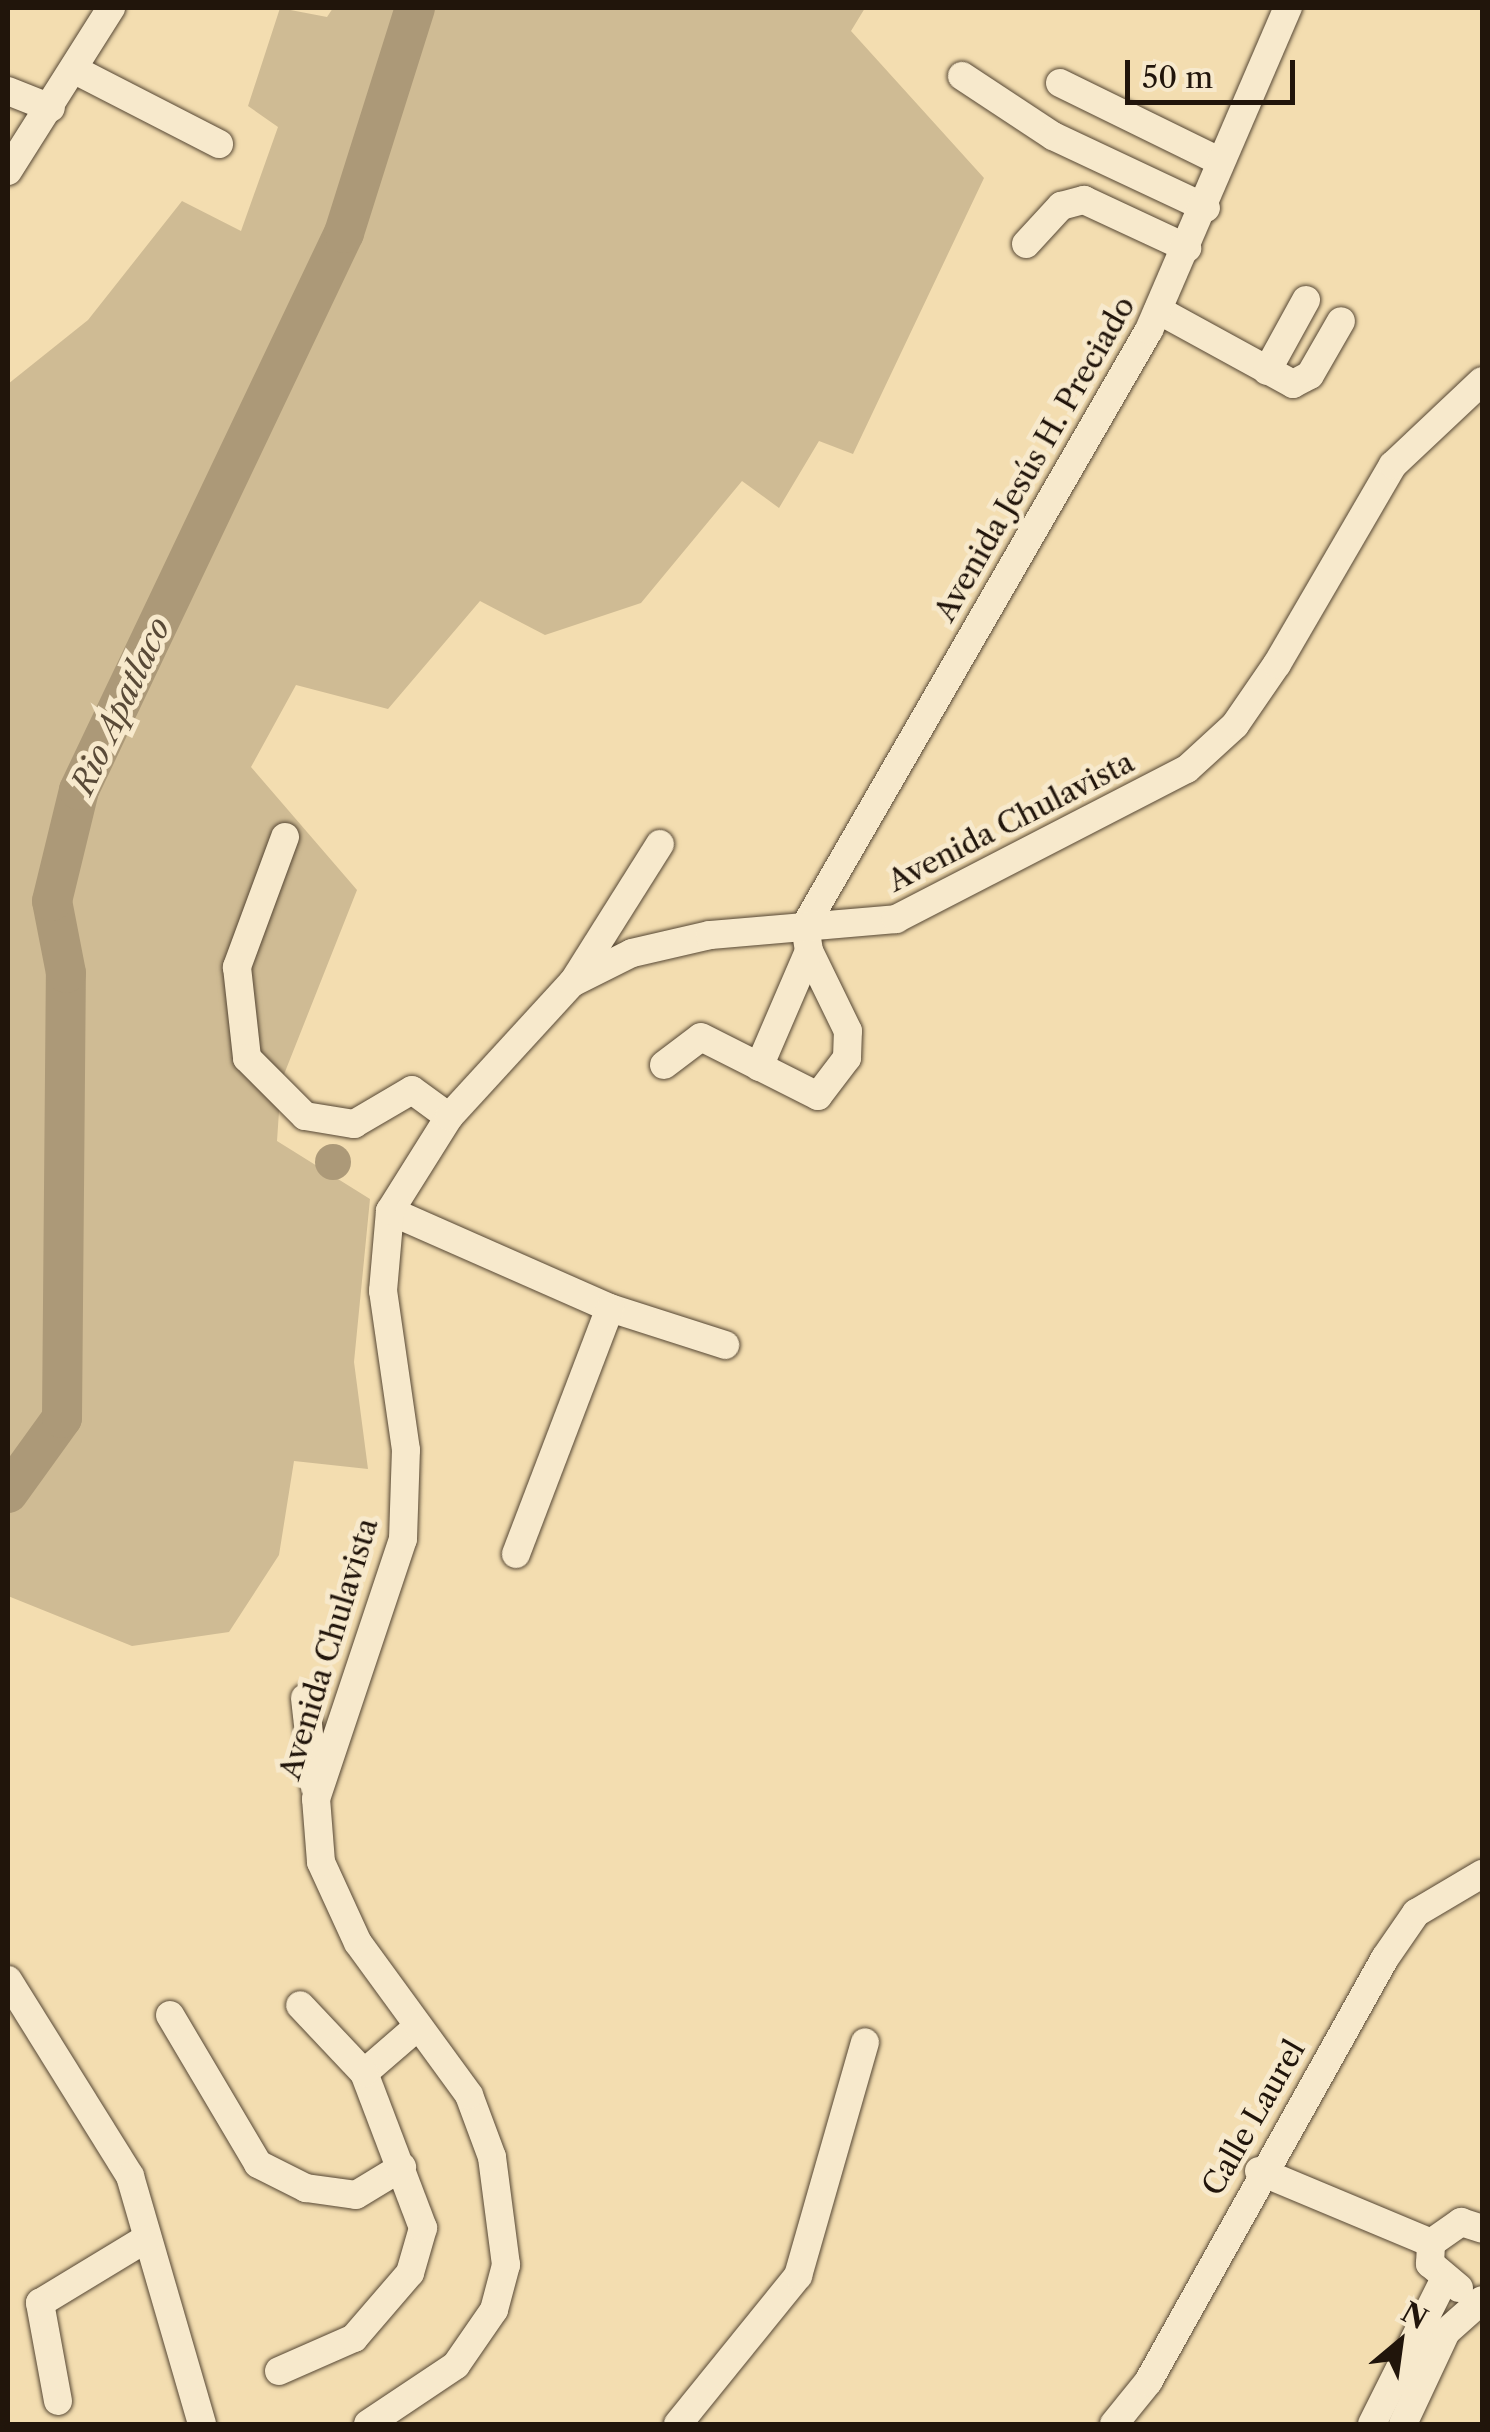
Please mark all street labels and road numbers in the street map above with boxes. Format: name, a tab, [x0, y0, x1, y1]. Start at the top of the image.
street label: Avenida Jesús H. Preciado	[927, 290, 1143, 628]
street label: Avenida Chulavista	[882, 744, 1140, 900]
street label: Avenida Chulavista	[272, 1514, 386, 1784]
street label: Calle Laurel	[1195, 2034, 1313, 2202]

